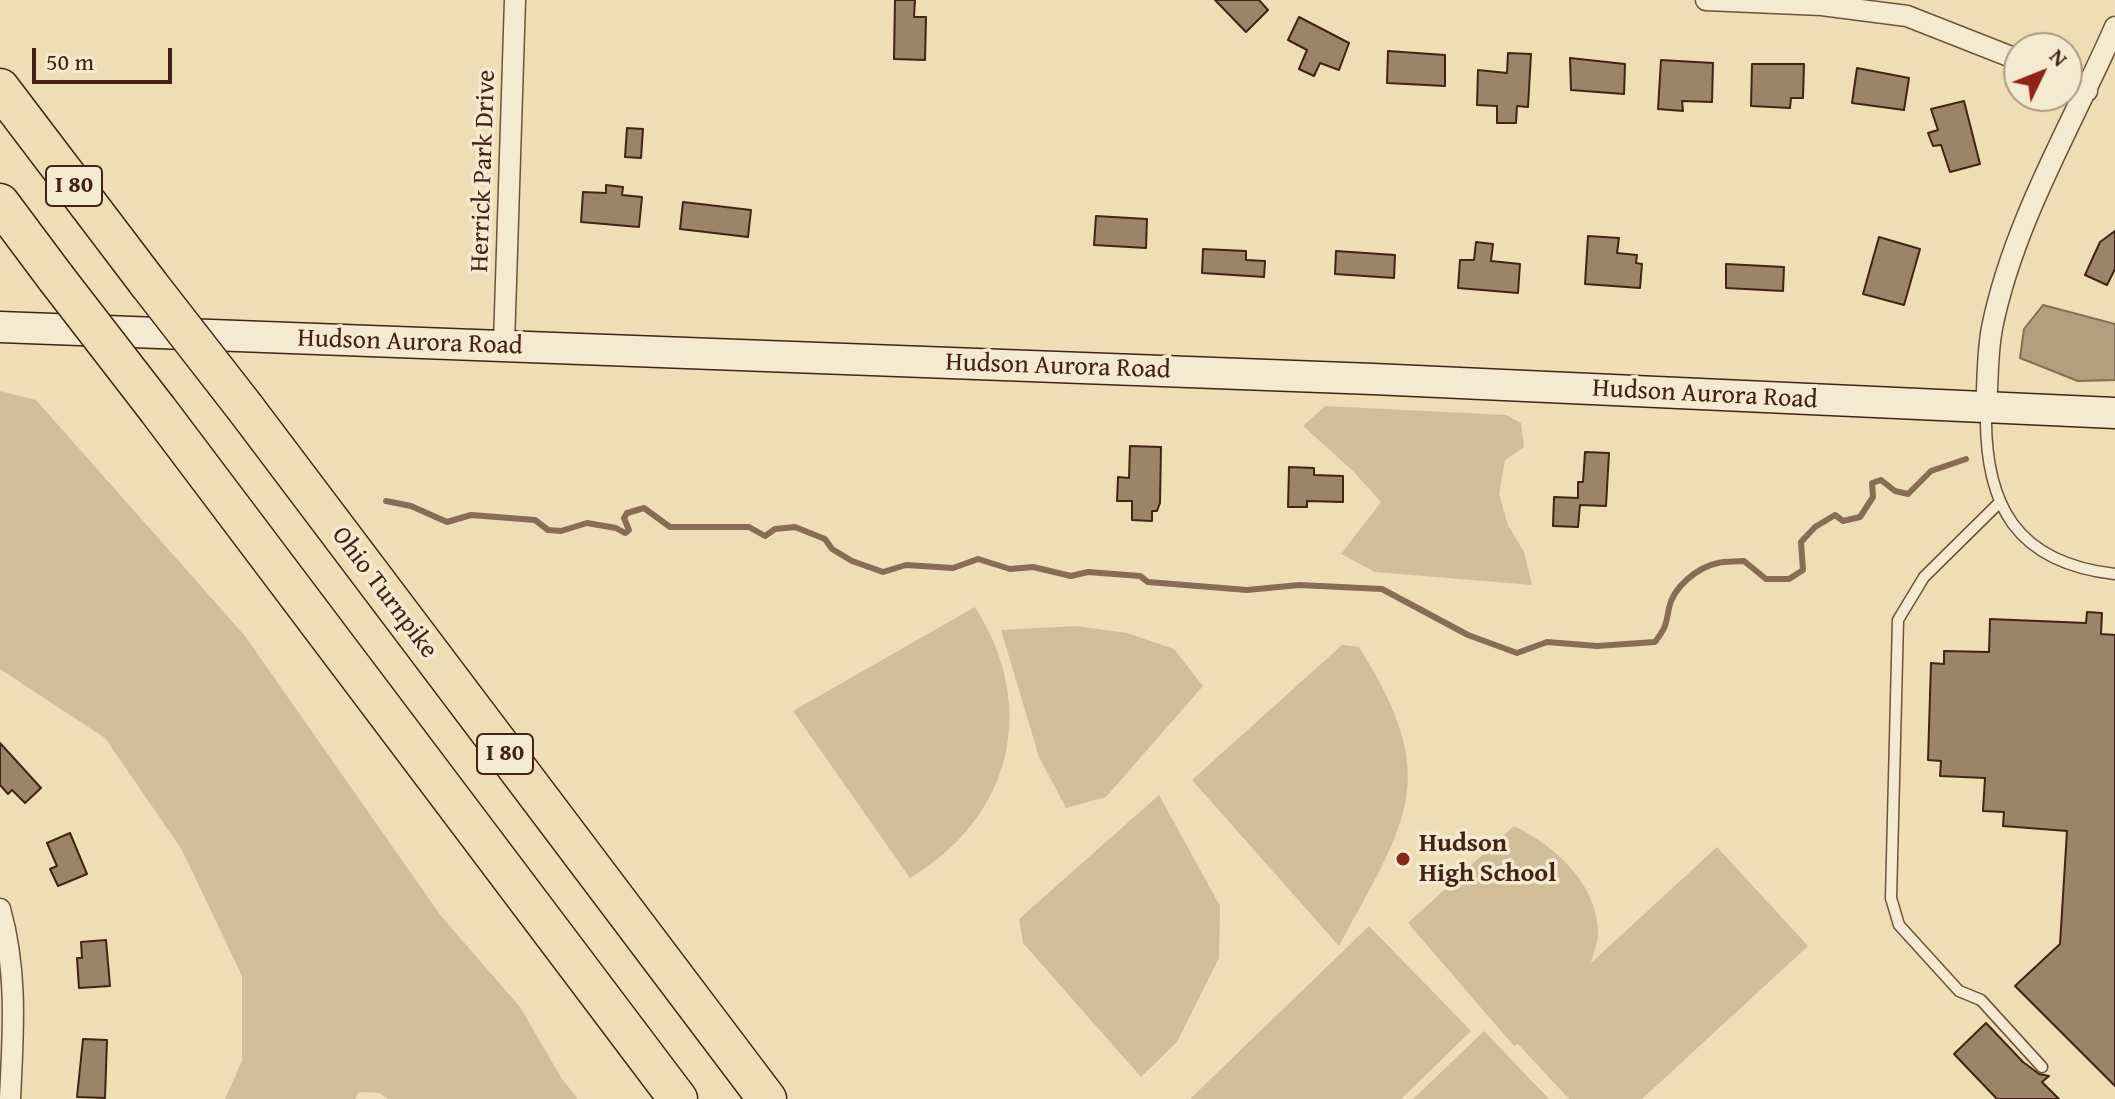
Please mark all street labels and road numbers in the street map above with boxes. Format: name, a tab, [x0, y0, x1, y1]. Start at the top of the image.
street label: Herrick Park Drive	[465, 69, 503, 273]
road number: I 80	[46, 166, 102, 206]
street label: Hudson Aurora Road	[297, 323, 523, 363]
street label: Hudson Aurora Road	[945, 347, 1171, 387]
street label: Hudson Aurora Road	[1592, 374, 1818, 416]
street label: Ohio Turnpike	[324, 521, 444, 665]
road number: I 80	[477, 734, 533, 774]

